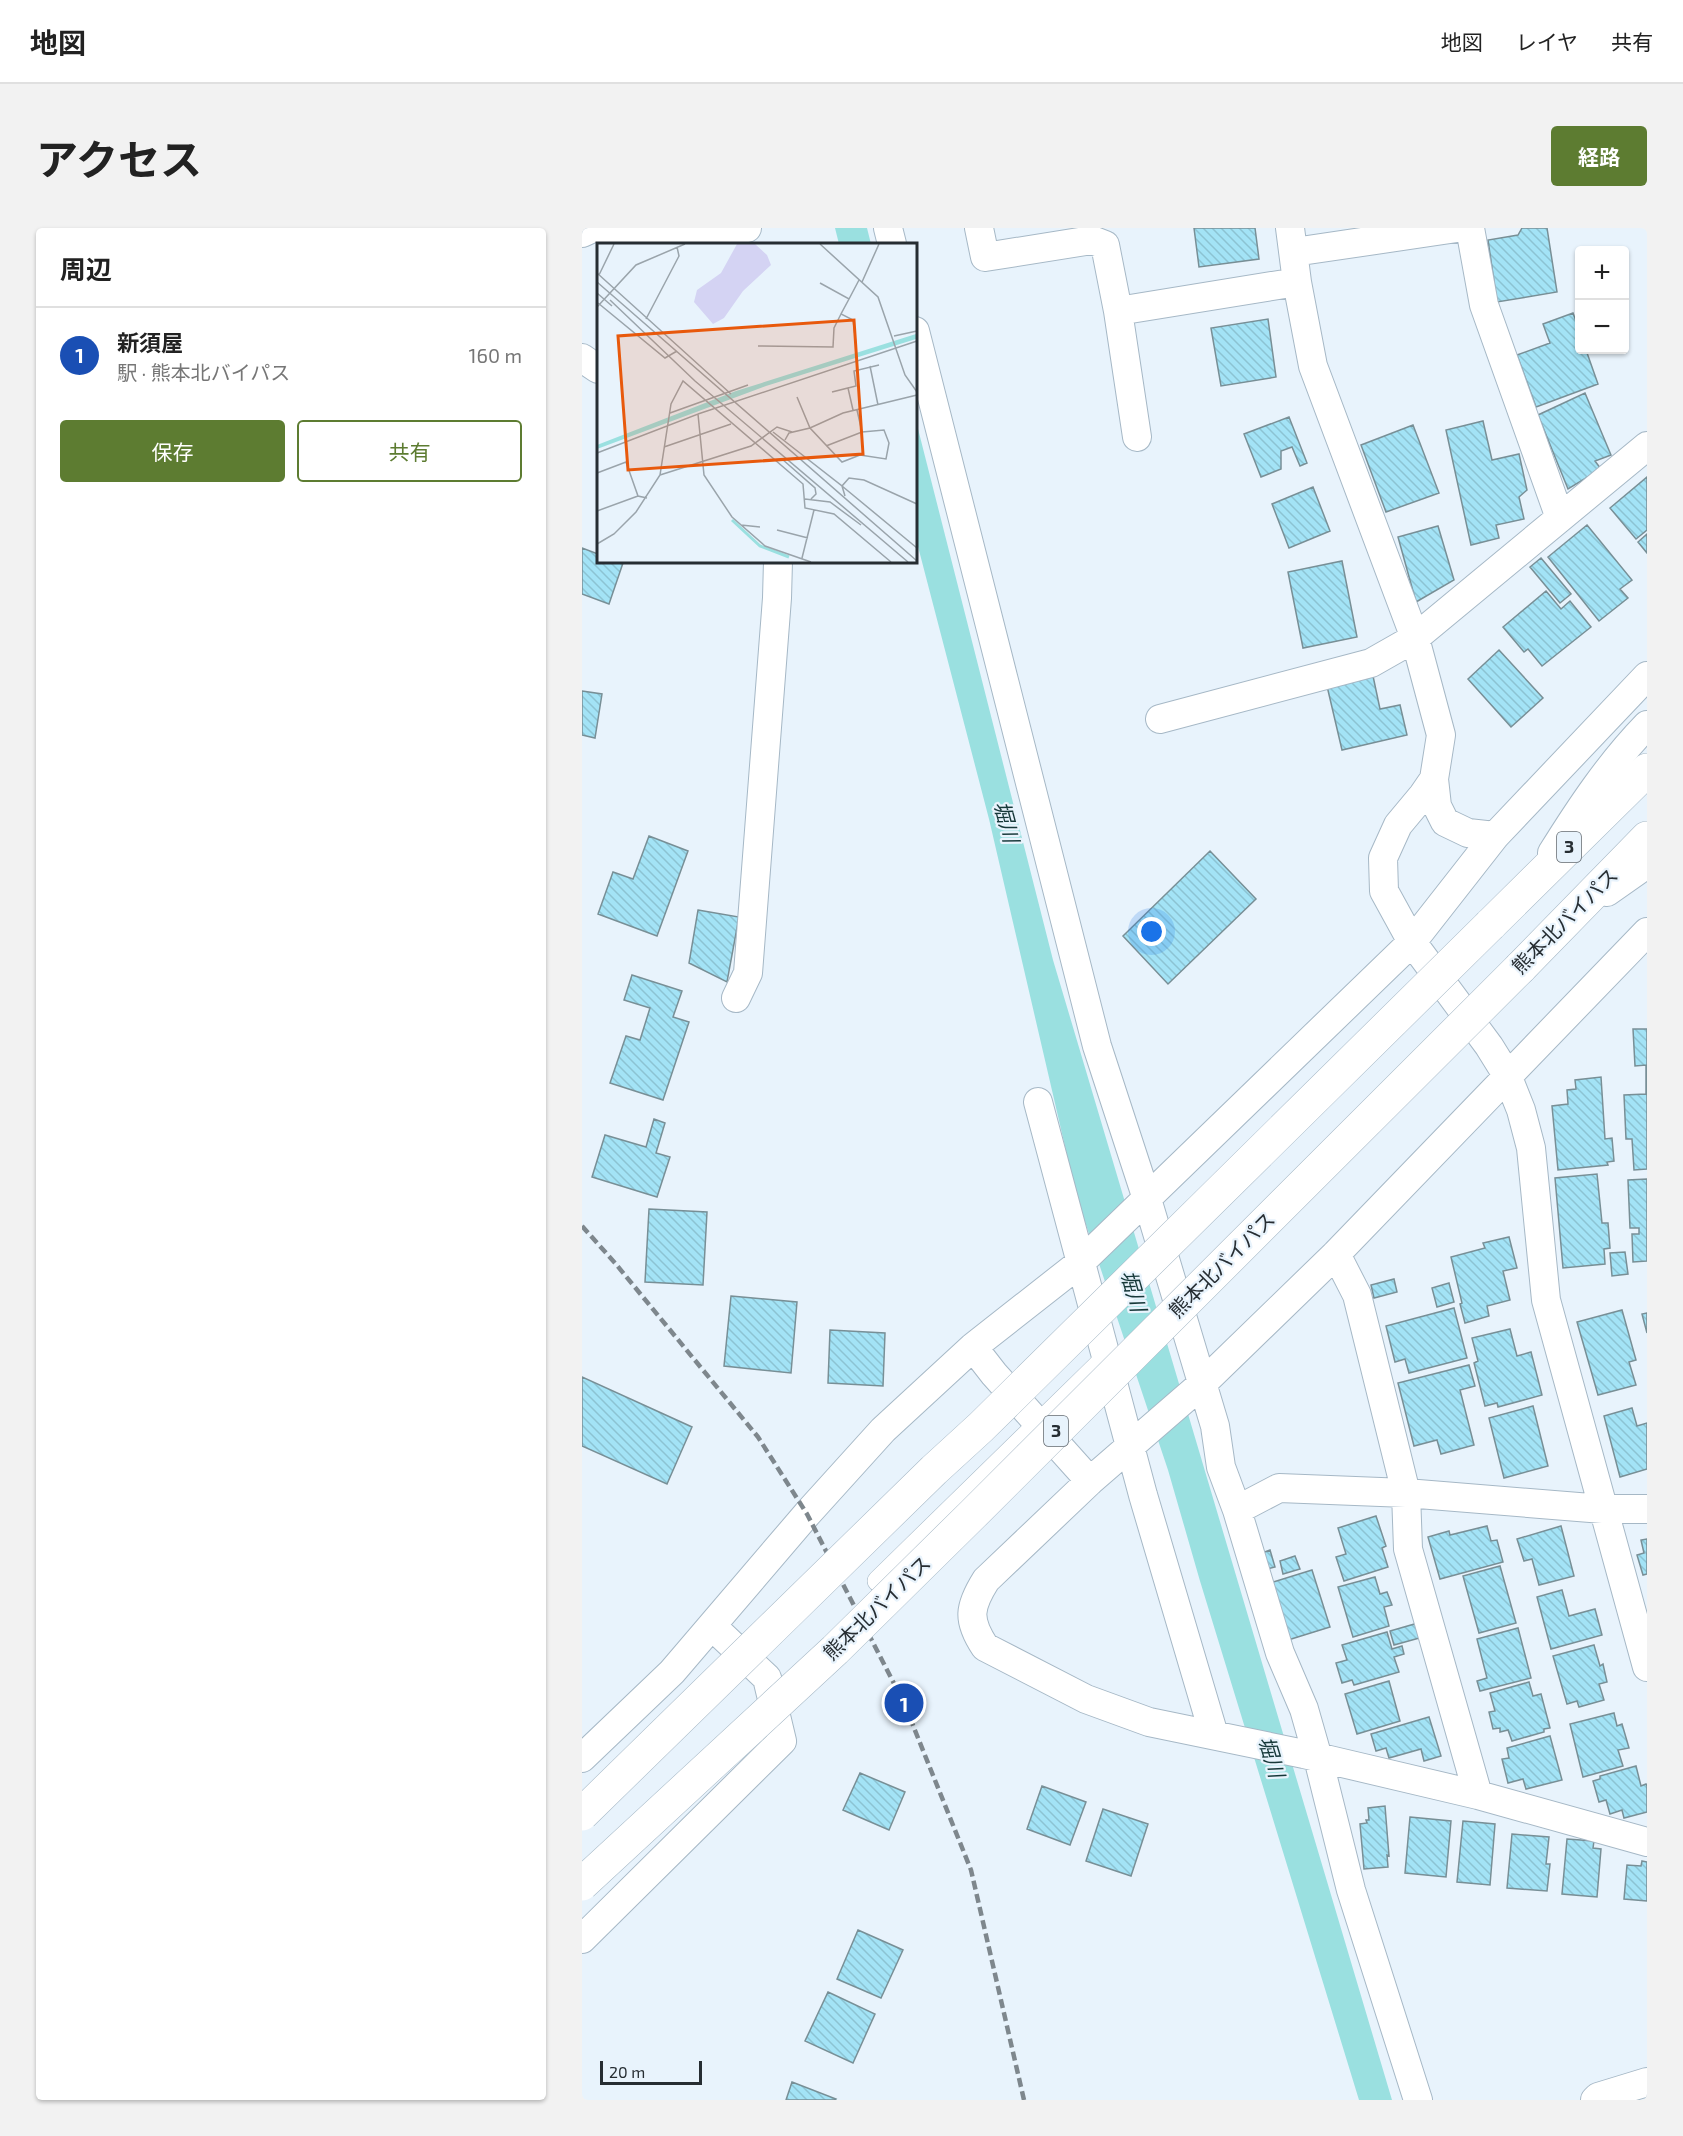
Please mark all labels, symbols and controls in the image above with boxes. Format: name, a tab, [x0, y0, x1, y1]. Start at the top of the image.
text: 地図	[30, 25, 86, 59]
text: 地図	[1441, 29, 1483, 54]
text: レイヤ	[1516, 29, 1578, 54]
text: 共有	[1611, 29, 1653, 54]
button: 経路	[1551, 126, 1647, 186]
text: アクセス	[36, 133, 202, 183]
inset map	[597, 243, 916, 562]
map controls	[1575, 246, 1629, 354]
button: +	[1575, 246, 1629, 300]
text: 周辺	[60, 253, 112, 284]
button: −	[1575, 300, 1629, 354]
text: 新須屋	[117, 329, 183, 355]
text: 1	[75, 343, 84, 367]
text: 160 m	[469, 343, 522, 367]
text: 駅 · 熊本北バイパス	[117, 360, 290, 384]
button: 保存	[60, 420, 285, 482]
button: 共有	[297, 420, 522, 482]
water label: 堀川	[990, 798, 1025, 847]
road number: 3	[1557, 832, 1581, 862]
street label: 熊本北バイパス	[1506, 862, 1622, 978]
your location	[1137, 917, 1166, 946]
street label: 熊本北バイパス	[1163, 1206, 1279, 1322]
water label: 堀川	[1117, 1267, 1153, 1316]
road number: 3	[1044, 1416, 1068, 1446]
street label: 熊本北バイパス	[818, 1550, 935, 1664]
pin: 1	[884, 1680, 924, 1726]
water label: 堀川	[1254, 1733, 1291, 1782]
scale bar	[600, 2058, 702, 2086]
text: 20 m	[609, 2062, 645, 2081]

